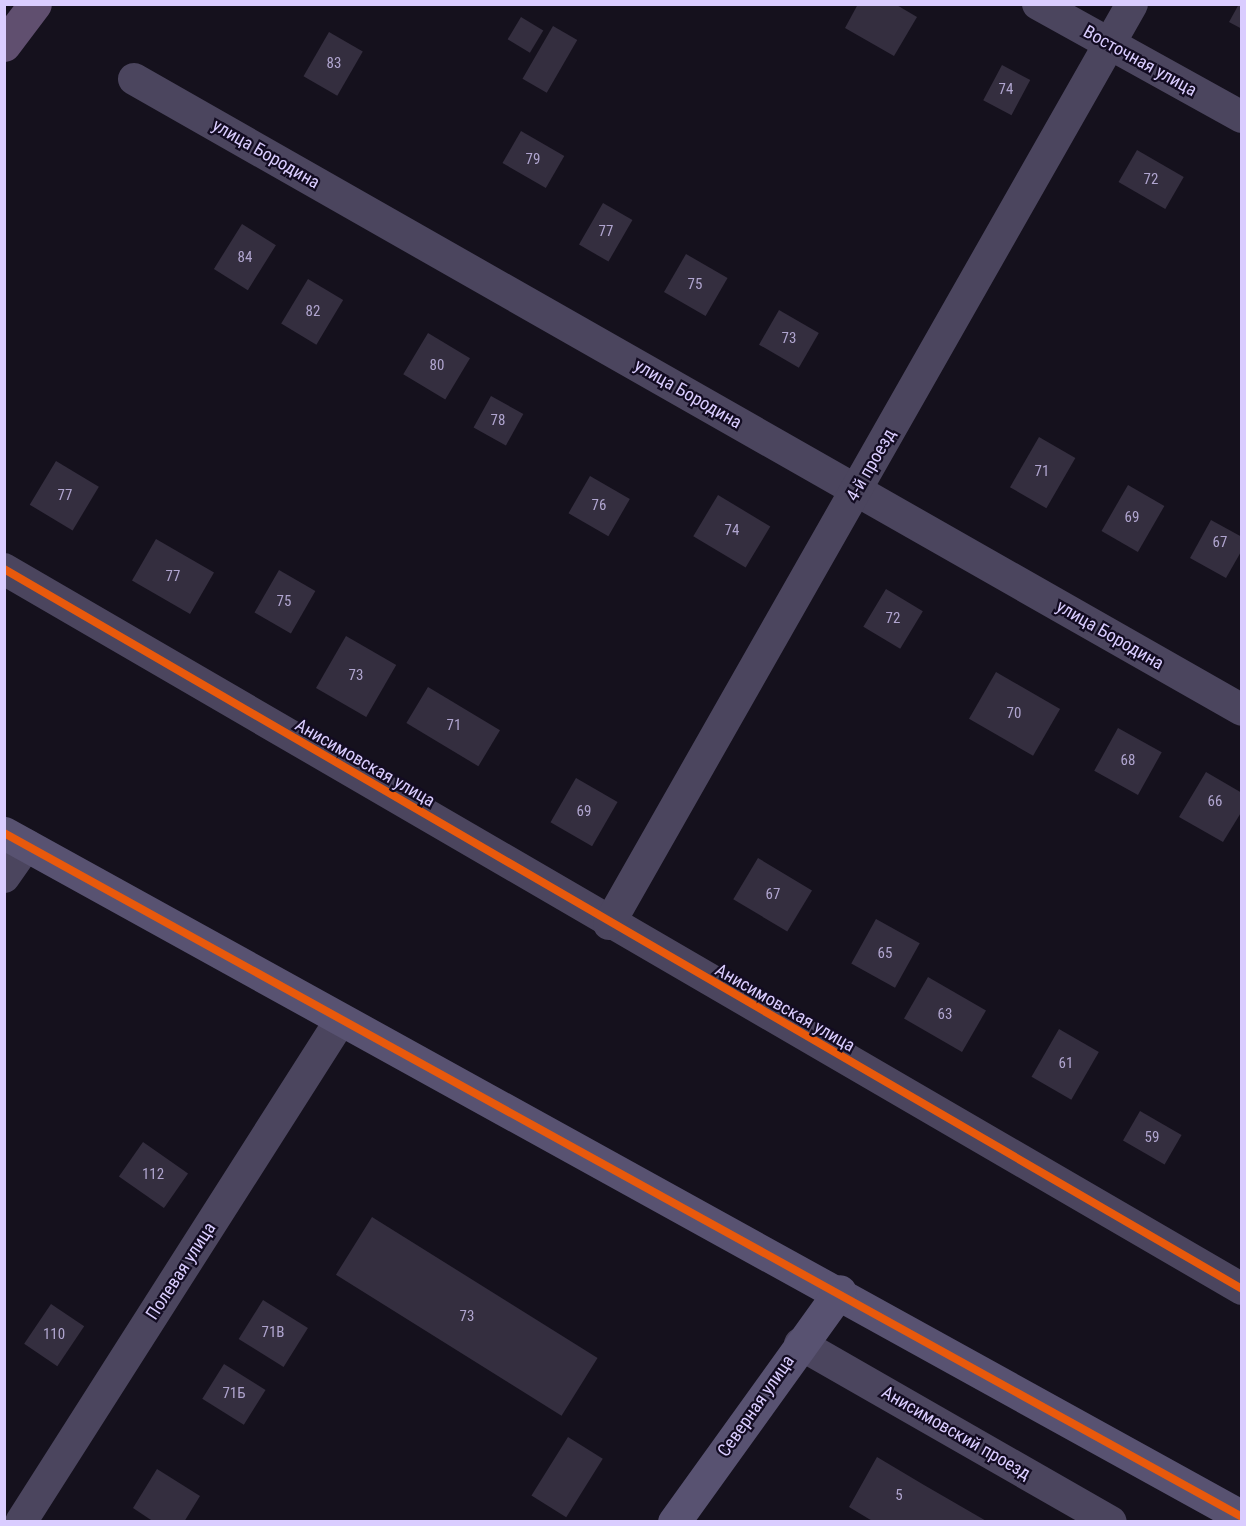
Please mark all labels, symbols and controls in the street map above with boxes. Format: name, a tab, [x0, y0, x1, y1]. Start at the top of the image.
street label: Восточная улица	[1080, 21, 1200, 101]
house number: 83	[327, 55, 341, 73]
house number: 74	[999, 81, 1013, 99]
street label: улица Бородина	[208, 115, 324, 193]
house number: 79	[526, 151, 540, 169]
house number: 72	[1144, 171, 1158, 189]
house number: 77	[599, 223, 613, 241]
house number: 84	[238, 249, 252, 267]
house number: 75	[688, 276, 702, 294]
house number: 82	[306, 303, 320, 321]
house number: 73	[782, 330, 796, 348]
street label: улица Бородина	[630, 355, 746, 433]
house number: 80	[430, 357, 444, 375]
house number: 78	[491, 412, 505, 430]
street label: 4-й проезд	[842, 425, 900, 505]
house number: 71	[1035, 463, 1049, 481]
house number: 77	[58, 487, 72, 505]
house number: 76	[592, 497, 606, 515]
house number: 69	[1125, 509, 1139, 527]
house number: 74	[725, 522, 739, 540]
house number: 67	[1213, 534, 1227, 552]
house number: 77	[166, 568, 180, 586]
house number: 75	[277, 593, 291, 611]
street label: улица Бородина	[1052, 596, 1168, 674]
house number: 72	[886, 610, 900, 628]
house number: 73	[349, 667, 363, 685]
house number: 70	[1007, 705, 1021, 723]
street label: Анисимовская улица	[291, 714, 439, 812]
house number: 71	[447, 717, 461, 735]
house number: 68	[1121, 752, 1135, 770]
house number: 66	[1208, 793, 1222, 811]
house number: 69	[577, 803, 591, 821]
house number: 67	[766, 886, 780, 904]
house number: 65	[878, 945, 892, 963]
street label: Анисимовская улица	[711, 959, 859, 1057]
house number: 63	[938, 1006, 952, 1024]
house number: 61	[1059, 1055, 1073, 1073]
house number: 59	[1145, 1129, 1159, 1147]
house number: 112	[142, 1166, 164, 1184]
street label: Полевая улица	[142, 1218, 220, 1324]
house number: 73	[460, 1308, 474, 1326]
house number: 71В	[262, 1324, 284, 1342]
house number: 110	[43, 1326, 65, 1344]
street label: Северная улица	[713, 1351, 799, 1461]
street label: Анисимовский проезд	[878, 1382, 1034, 1484]
house number: 71Б	[222, 1385, 246, 1403]
house number: 5	[895, 1487, 903, 1505]

